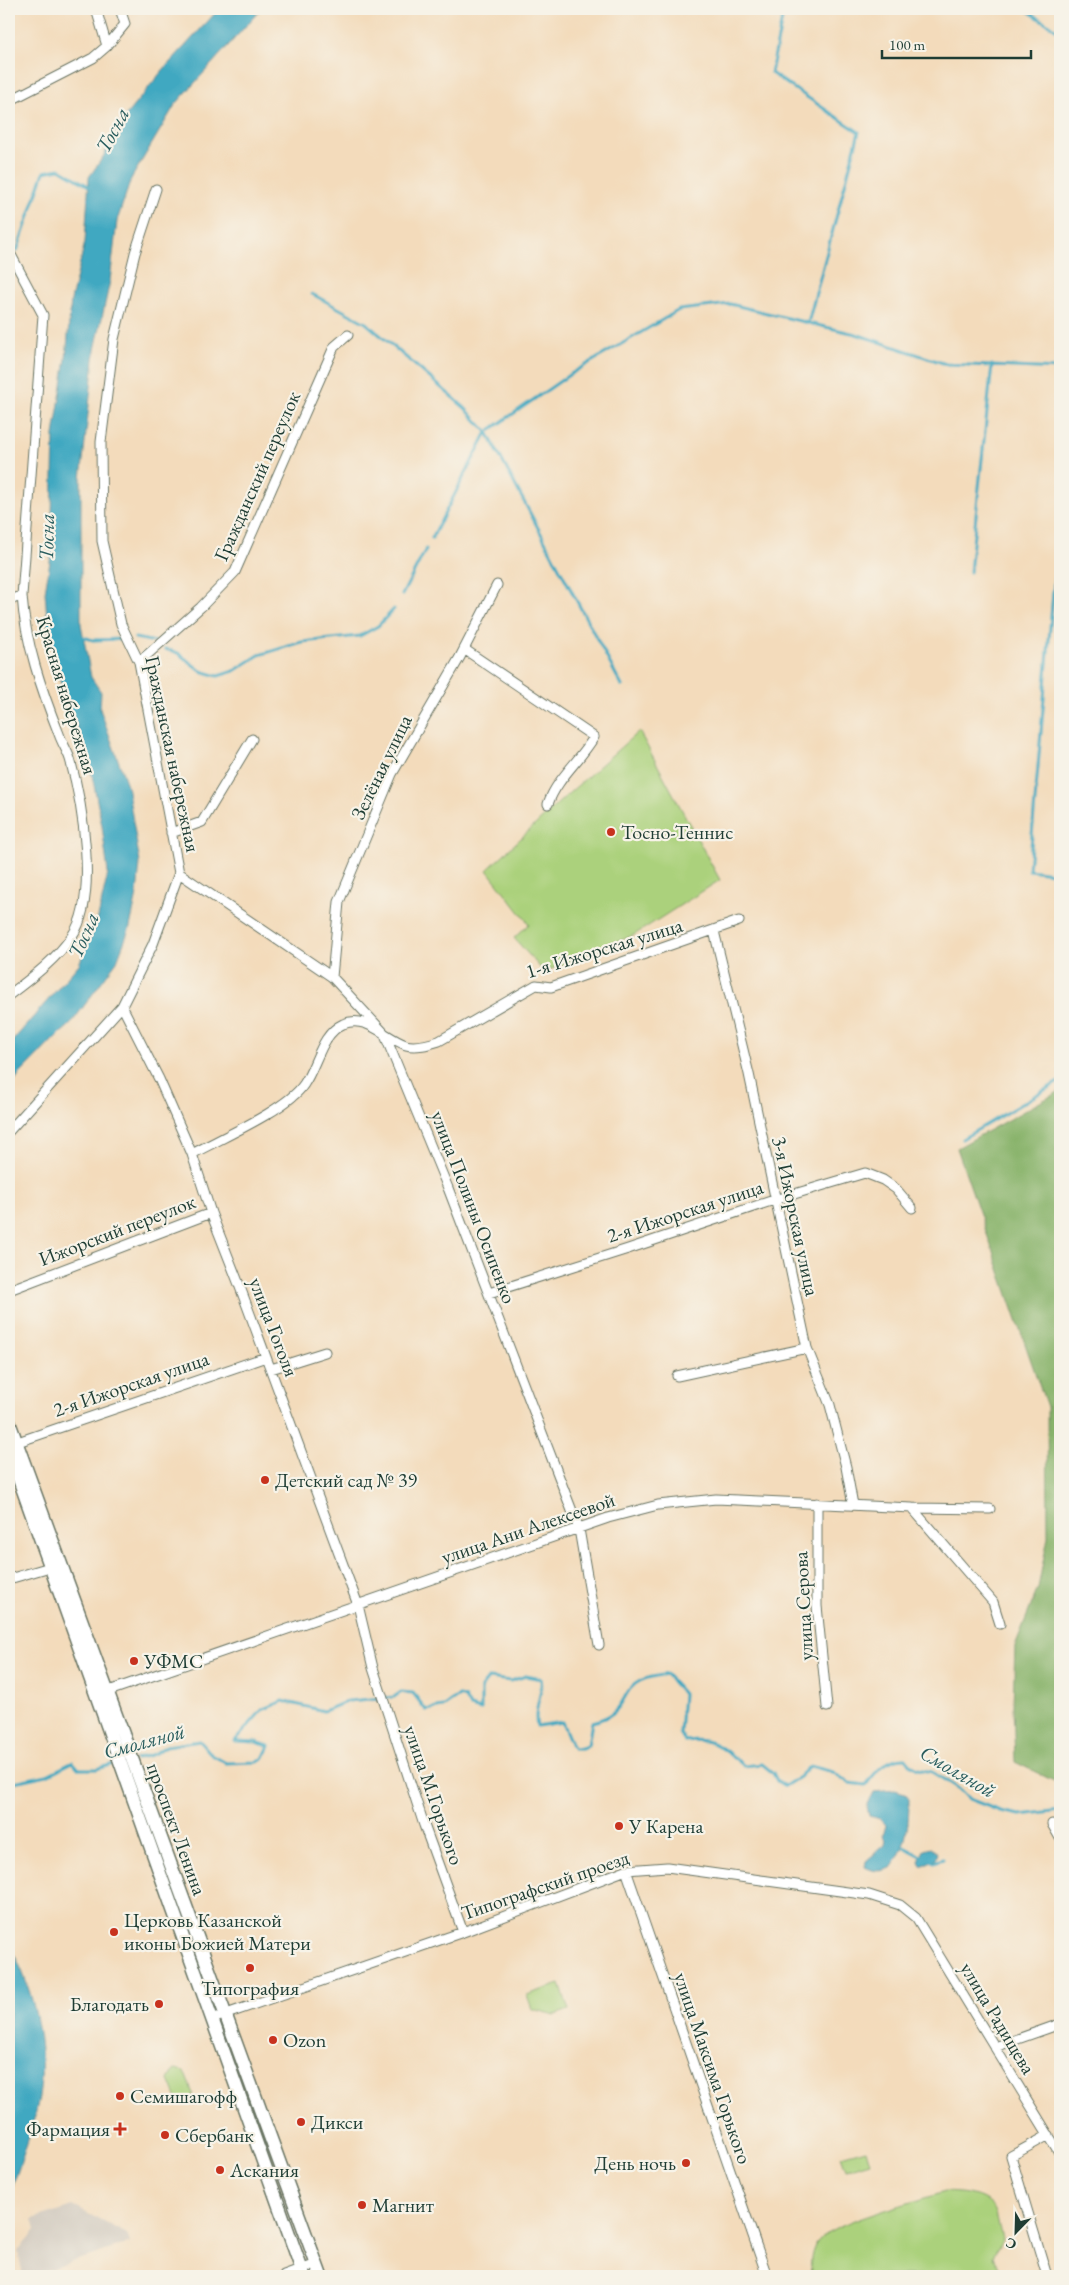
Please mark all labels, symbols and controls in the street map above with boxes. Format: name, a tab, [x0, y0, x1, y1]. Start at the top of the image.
scale bar	[882, 28, 1030, 60]
text: 100 m	[889, 35, 926, 54]
water label: Тосна	[89, 103, 135, 157]
street label: Гражданский переулок	[208, 387, 306, 565]
water label: Тосна	[32, 513, 60, 561]
street label: Красная набережная	[30, 612, 104, 778]
street label: Гражданская набережная	[139, 653, 207, 855]
street label: Зелёная улица	[344, 710, 418, 824]
place label: Тосно-Теннис	[621, 819, 733, 845]
marker: Тосно-Теннис	[605, 826, 617, 838]
water label: Тосна	[61, 908, 105, 962]
street label: 1-я Ижорская улица	[522, 912, 686, 984]
street label: улица Полины Осипенко	[425, 1107, 523, 1307]
street label: 3-я Ижорская улица	[766, 1134, 826, 1298]
street label: 2-я Ижорская улица	[604, 1173, 766, 1249]
street label: Ижорский переулок	[35, 1188, 199, 1272]
street label: улица Гоголя	[243, 1274, 305, 1380]
street label: 2-я Ижорская улица	[50, 1345, 212, 1423]
place label: Детский сад № 39	[275, 1467, 417, 1493]
marker: Детский сад № 39	[259, 1474, 271, 1486]
street label: улица Ани Алексеевой	[438, 1486, 619, 1570]
street label: улица Серова	[787, 1551, 819, 1661]
place label: УФМС	[143, 1648, 203, 1674]
marker: УФМС	[128, 1655, 140, 1667]
water label: Смоляной	[100, 1717, 188, 1765]
street label: улица М.Горького	[398, 1722, 470, 1868]
water label: Смоляной	[915, 1739, 1001, 1804]
street label: проспект Ленина	[141, 1759, 213, 1899]
place label: У Карена	[628, 1813, 704, 1839]
marker: У Карена	[613, 1820, 625, 1832]
street label: Типографский проезд	[458, 1844, 632, 1926]
place label: Церковь Казанской иконы Божией Матери	[124, 1907, 311, 1956]
marker: Церковь Казанской иконы Божией Матери	[108, 1926, 120, 1938]
street label: улица Радищева	[954, 1957, 1042, 2079]
marker: Типография	[244, 1962, 256, 1974]
street label: улица Максима Горького	[668, 1969, 758, 2167]
place label: Типография	[201, 1975, 299, 2001]
place label: Благодать	[70, 1991, 149, 2017]
marker: Благодать	[153, 1998, 165, 2010]
place label: Ozon	[283, 2027, 327, 2053]
marker: Ozon	[267, 2034, 279, 2046]
place label: Семишагофф	[130, 2083, 237, 2109]
marker: Семишагофф	[114, 2090, 126, 2102]
place label: Дикси	[311, 2109, 364, 2135]
place label: Фармация	[26, 2116, 110, 2142]
marker: Дикси	[295, 2116, 307, 2128]
place label: Сбербанк	[175, 2122, 254, 2148]
marker: Фармация	[114, 2123, 126, 2135]
marker: Сбербанк	[159, 2129, 171, 2141]
place label: День ночь	[594, 2150, 676, 2176]
place label: Аскания	[229, 2157, 299, 2183]
marker: День ночь	[680, 2157, 692, 2169]
marker: Аскания	[214, 2164, 226, 2176]
place label: Магнит	[372, 2192, 434, 2218]
marker: Магнит	[356, 2199, 368, 2211]
north arrow	[992, 2208, 1042, 2258]
text: С	[1003, 2234, 1019, 2254]

